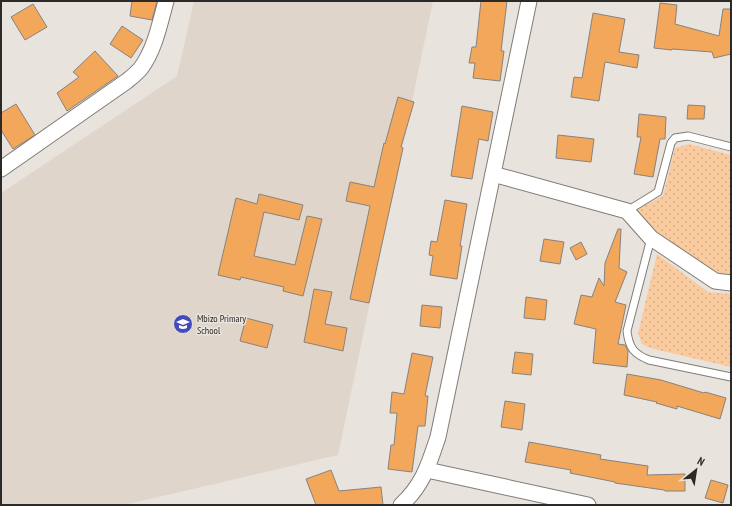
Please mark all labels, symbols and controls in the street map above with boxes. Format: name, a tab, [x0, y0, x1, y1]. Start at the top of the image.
place label: Mbizo Primary School	[197, 312, 246, 337]
school or university icon: Mbizo Primary School	[172, 313, 194, 335]
north arrow	[676, 450, 716, 490]
text: N	[695, 454, 707, 469]

